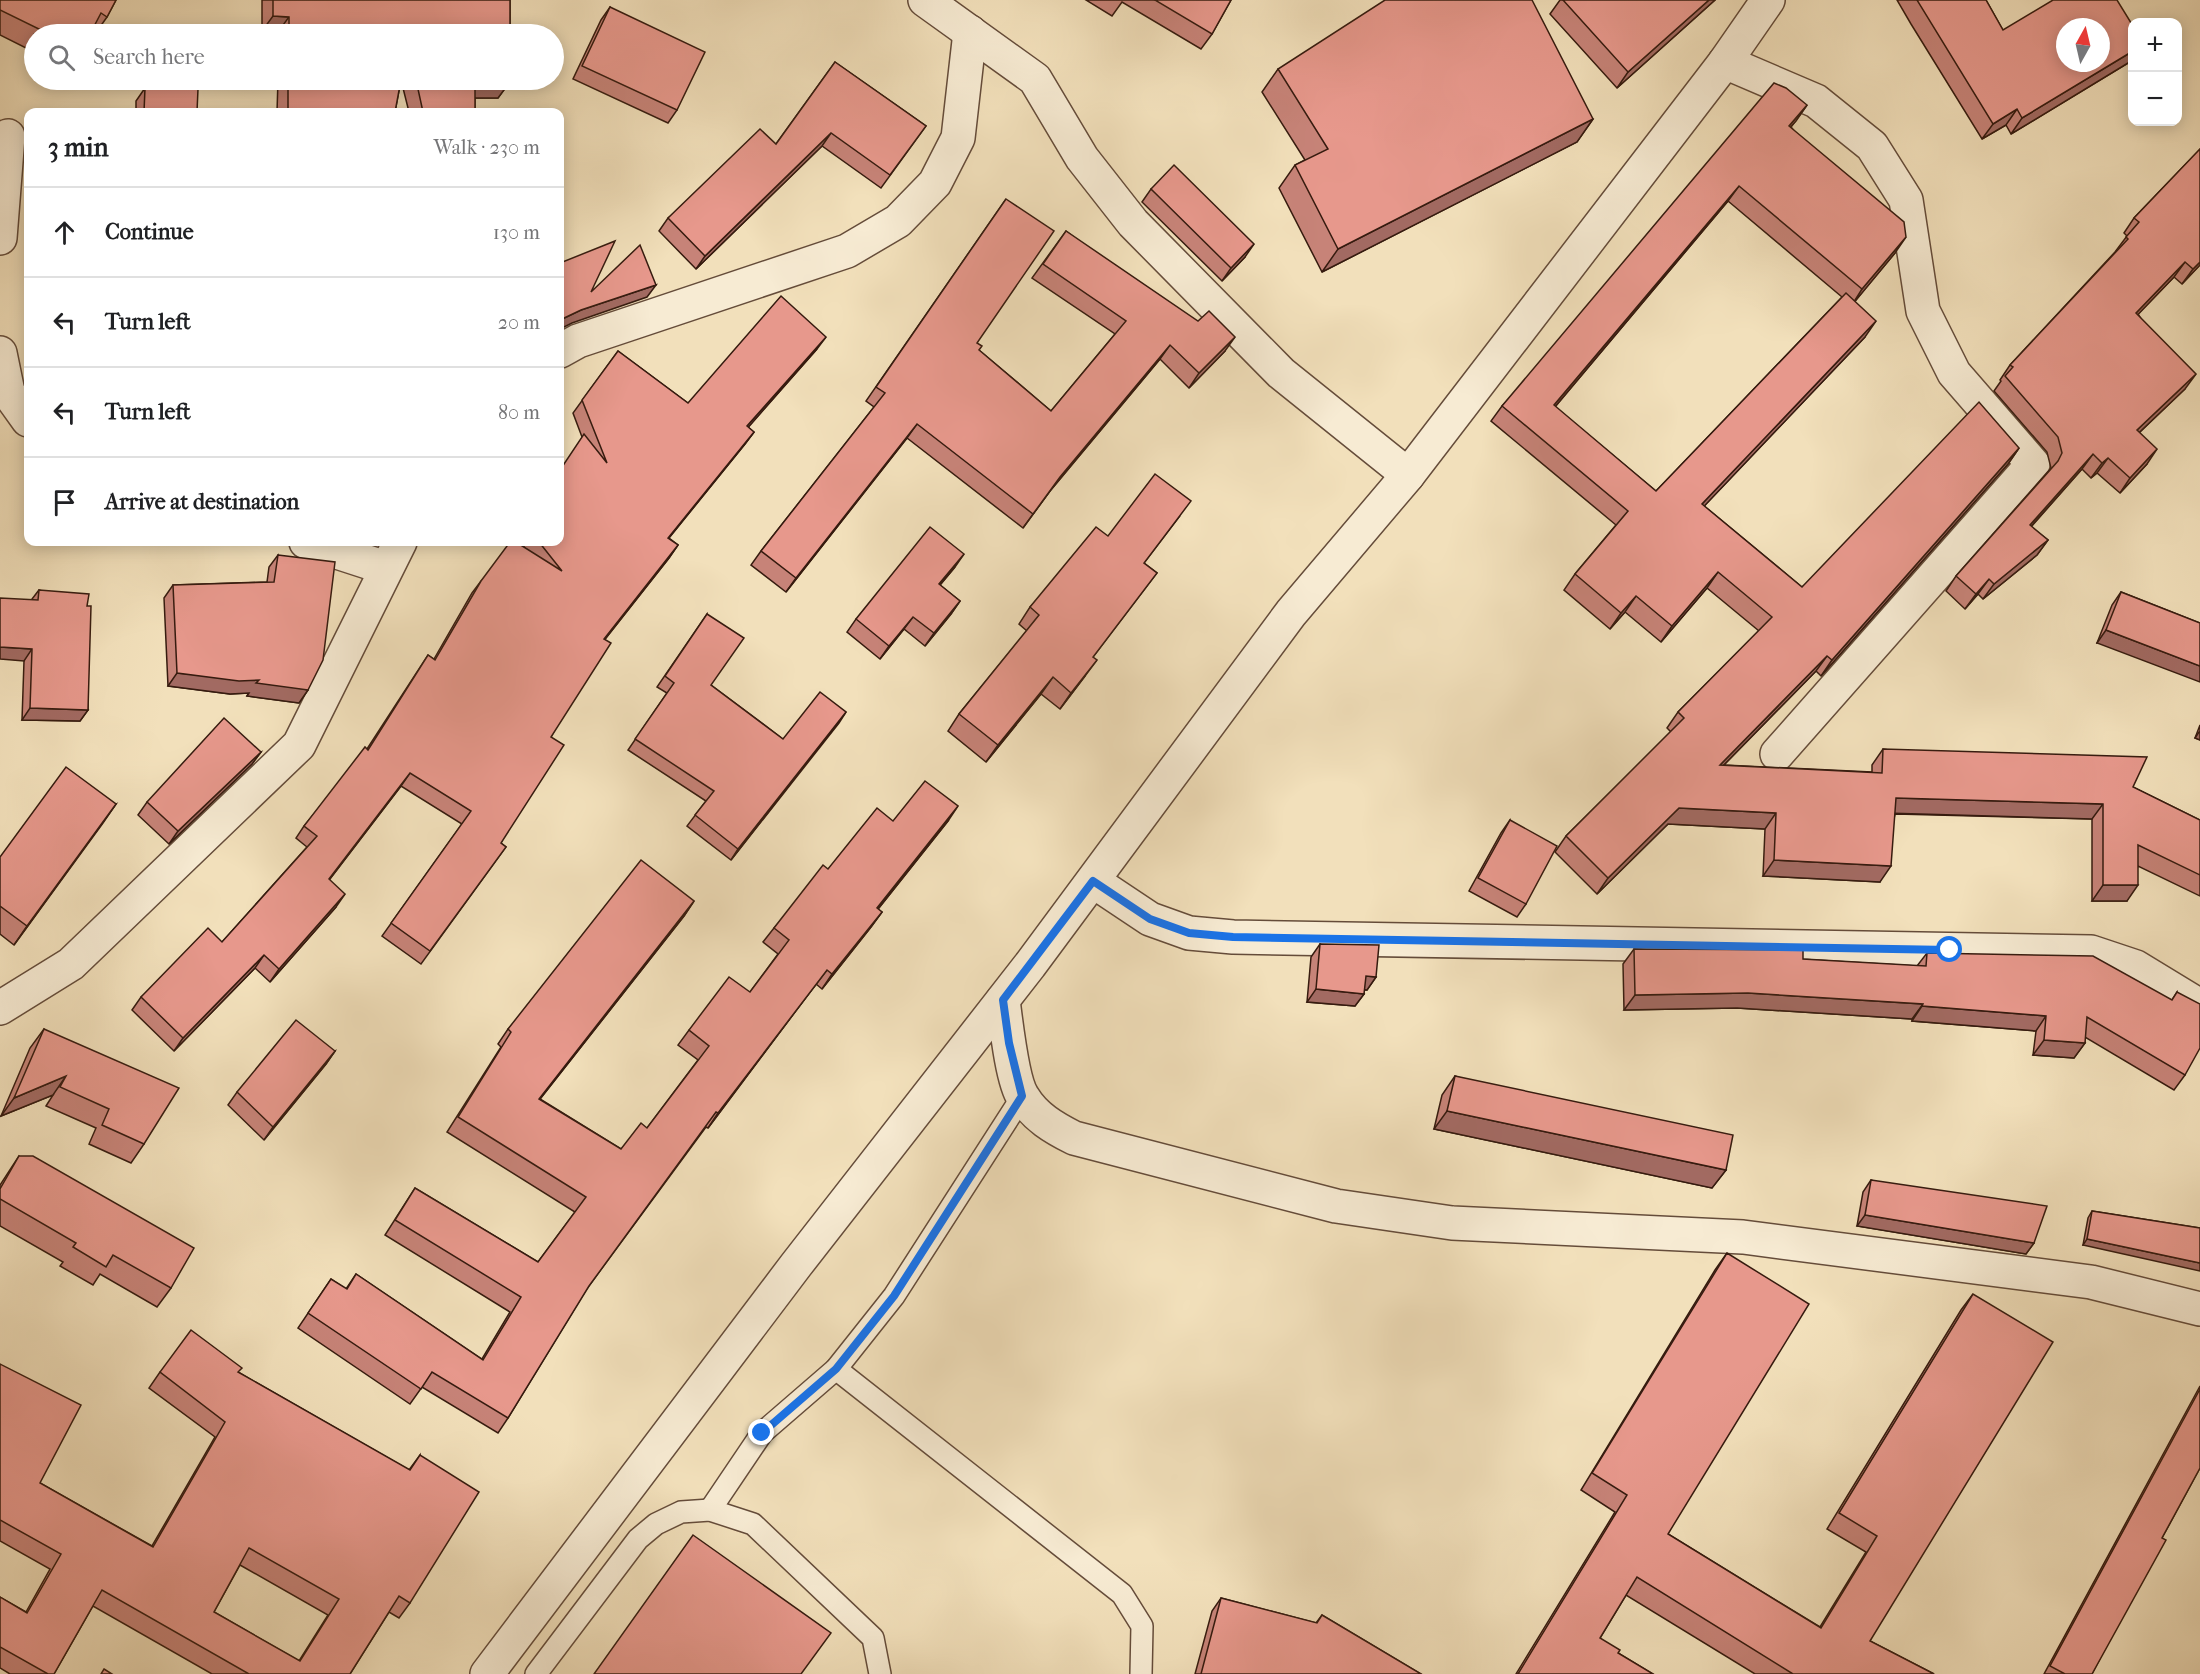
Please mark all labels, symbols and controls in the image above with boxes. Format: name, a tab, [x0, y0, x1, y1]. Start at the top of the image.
north arrow	[2056, 18, 2110, 72]
map controls	[2128, 18, 2182, 126]
button: +	[2128, 18, 2182, 72]
search box	[24, 24, 564, 90]
icon: search	[45, 41, 78, 74]
text: Search here	[93, 44, 205, 70]
button: −	[2128, 72, 2182, 126]
text: 3 min	[48, 132, 109, 163]
text: Walk · 230 m	[434, 136, 540, 159]
icon: ahead	[48, 216, 81, 249]
text: Continue	[105, 219, 194, 245]
text: 130 m	[493, 221, 540, 244]
icon: left	[48, 306, 81, 339]
text: Turn left	[105, 309, 191, 335]
text: 20 m	[498, 311, 540, 334]
icon: left	[48, 396, 81, 429]
text: Turn left	[105, 399, 191, 425]
text: 80 m	[498, 401, 540, 424]
icon: arrive	[48, 486, 81, 519]
text: Arrive at destination	[105, 489, 299, 515]
route start	[1936, 936, 1962, 962]
route end	[748, 1419, 774, 1445]

